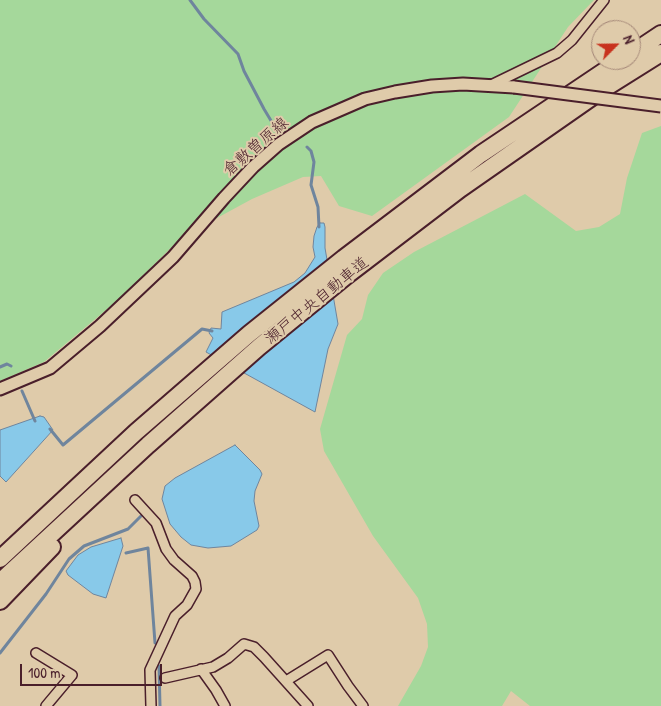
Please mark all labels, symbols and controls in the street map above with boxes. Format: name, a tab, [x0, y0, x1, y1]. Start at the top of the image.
north arrow	[591, 20, 641, 70]
text: N	[619, 32, 640, 46]
street label: 倉敷曽原線	[220, 114, 292, 180]
street label: 瀬戸中央自動車道	[261, 253, 373, 349]
scale bar	[22, 654, 165, 686]
text: 100 m	[28, 662, 61, 683]

